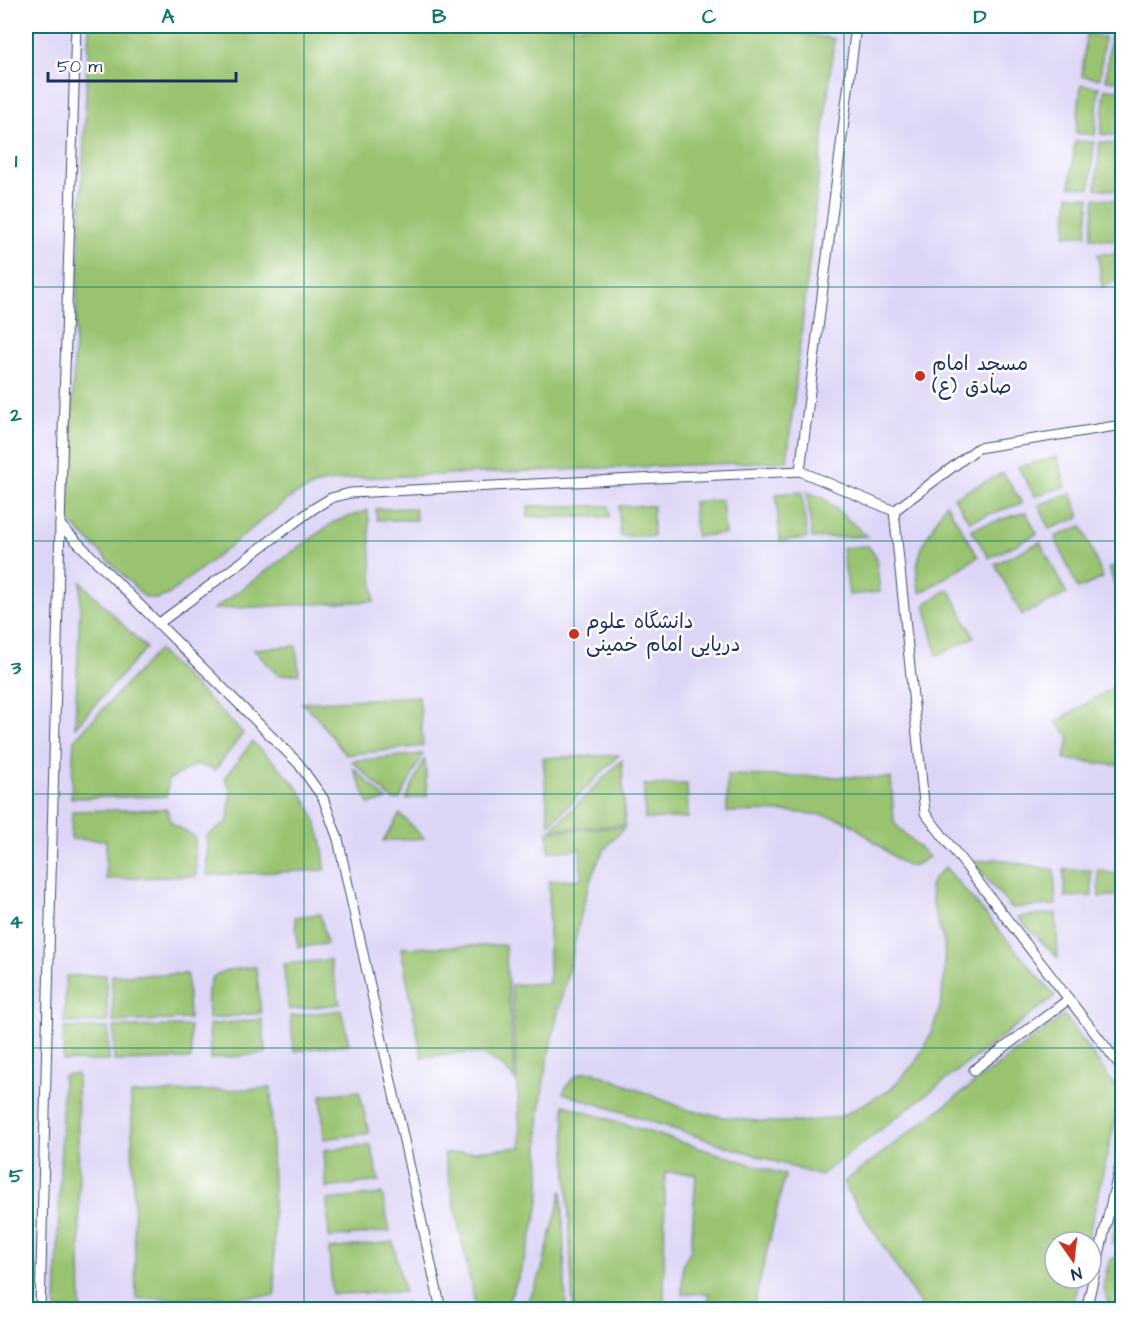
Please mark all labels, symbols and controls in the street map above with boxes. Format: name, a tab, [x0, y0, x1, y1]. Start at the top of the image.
text: A	[162, 3, 175, 31]
text: B	[432, 3, 447, 31]
text: C	[702, 3, 717, 31]
text: D	[974, 3, 987, 31]
scale bar	[48, 45, 236, 83]
text: 50 m	[57, 54, 102, 79]
text: 1	[15, 147, 18, 175]
place label: مسجد امام صادق (ع)	[932, 350, 1028, 401]
marker: مسجد امام صادق (ع)	[913, 369, 927, 383]
text: 2	[9, 401, 22, 429]
place label: دانشگاه علوم دریایی امام خمینی	[586, 608, 740, 659]
marker: دانشگاه علوم دریایی امام خمینی	[567, 627, 581, 641]
text: 3	[10, 654, 22, 682]
text: 4	[9, 908, 23, 936]
text: 5	[9, 1162, 24, 1190]
north arrow	[1043, 1230, 1103, 1290]
text: N	[1069, 1262, 1084, 1285]

